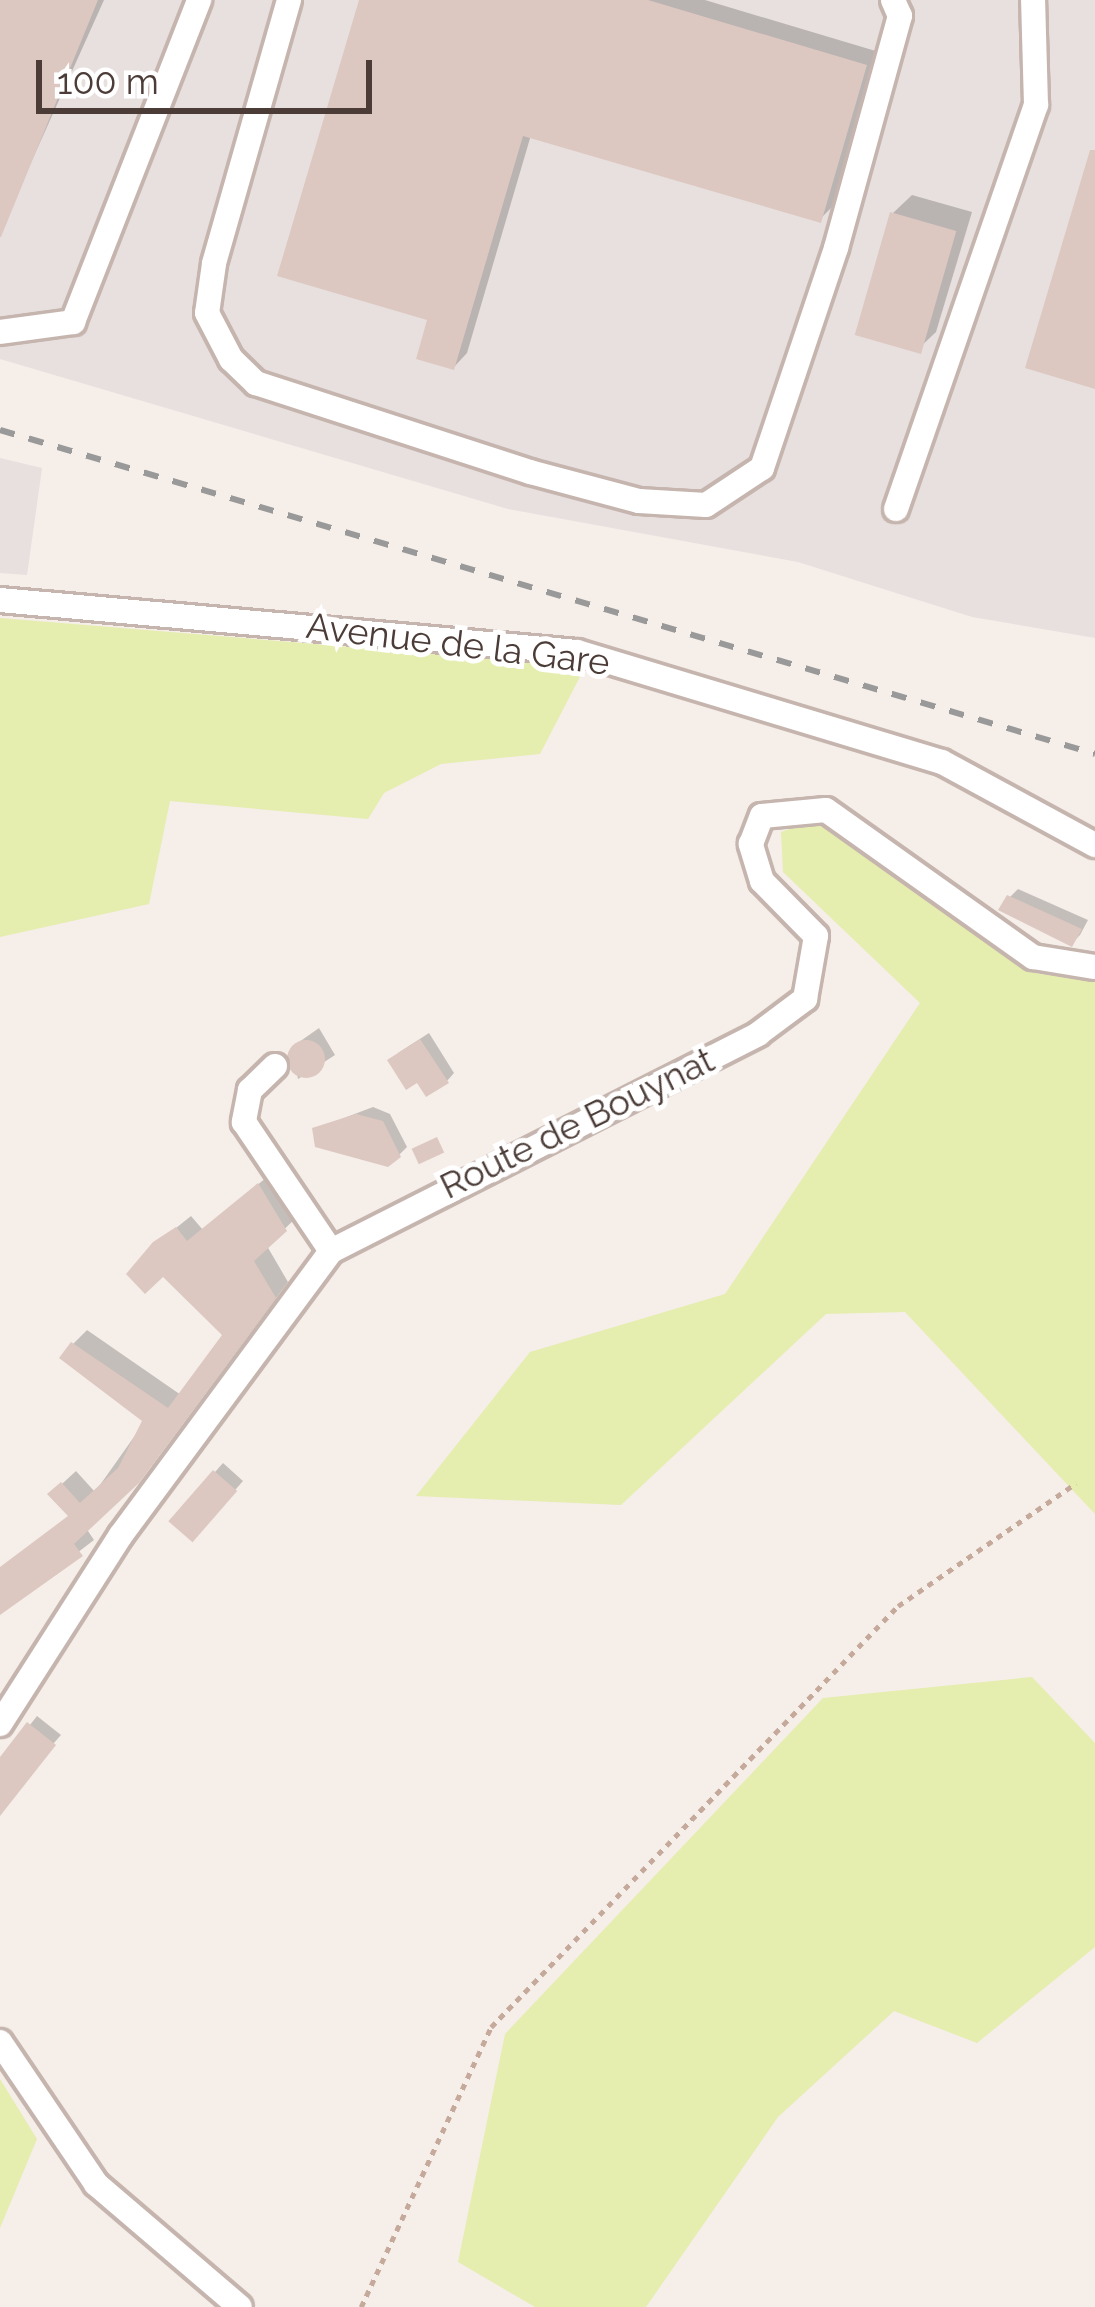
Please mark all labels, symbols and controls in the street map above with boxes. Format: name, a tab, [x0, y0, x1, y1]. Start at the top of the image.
scale bar	[42, 36, 378, 110]
text: 100 m	[57, 60, 159, 102]
street label: Avenue de la Gare	[304, 604, 612, 684]
street label: Route de Bouynat	[433, 1038, 721, 1208]

